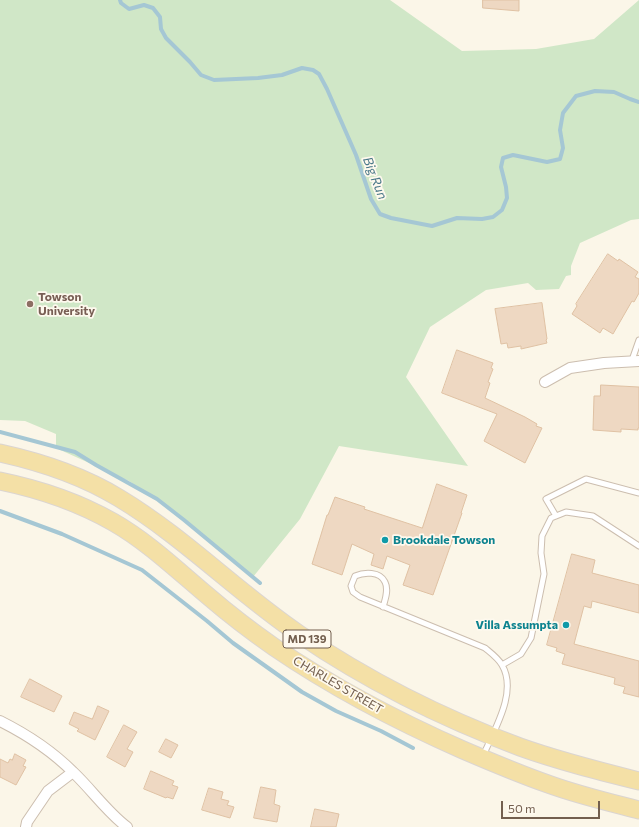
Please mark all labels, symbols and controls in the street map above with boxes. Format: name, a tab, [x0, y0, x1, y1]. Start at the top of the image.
water label: Big Run	[359, 154, 391, 202]
place label: Towson University	[38, 290, 95, 318]
marker: Towson University	[25, 299, 35, 309]
place label: Brookdale Towson	[393, 533, 495, 547]
marker: Brookdale Towson	[380, 535, 390, 545]
place label: Villa Assumpta	[475, 618, 558, 632]
marker: Villa Assumpta	[561, 620, 571, 630]
road number: MD 139	[283, 630, 331, 648]
street label: CHARLES STREET	[290, 653, 386, 717]
scale bar	[503, 793, 602, 819]
text: 50 m	[508, 801, 536, 815]

